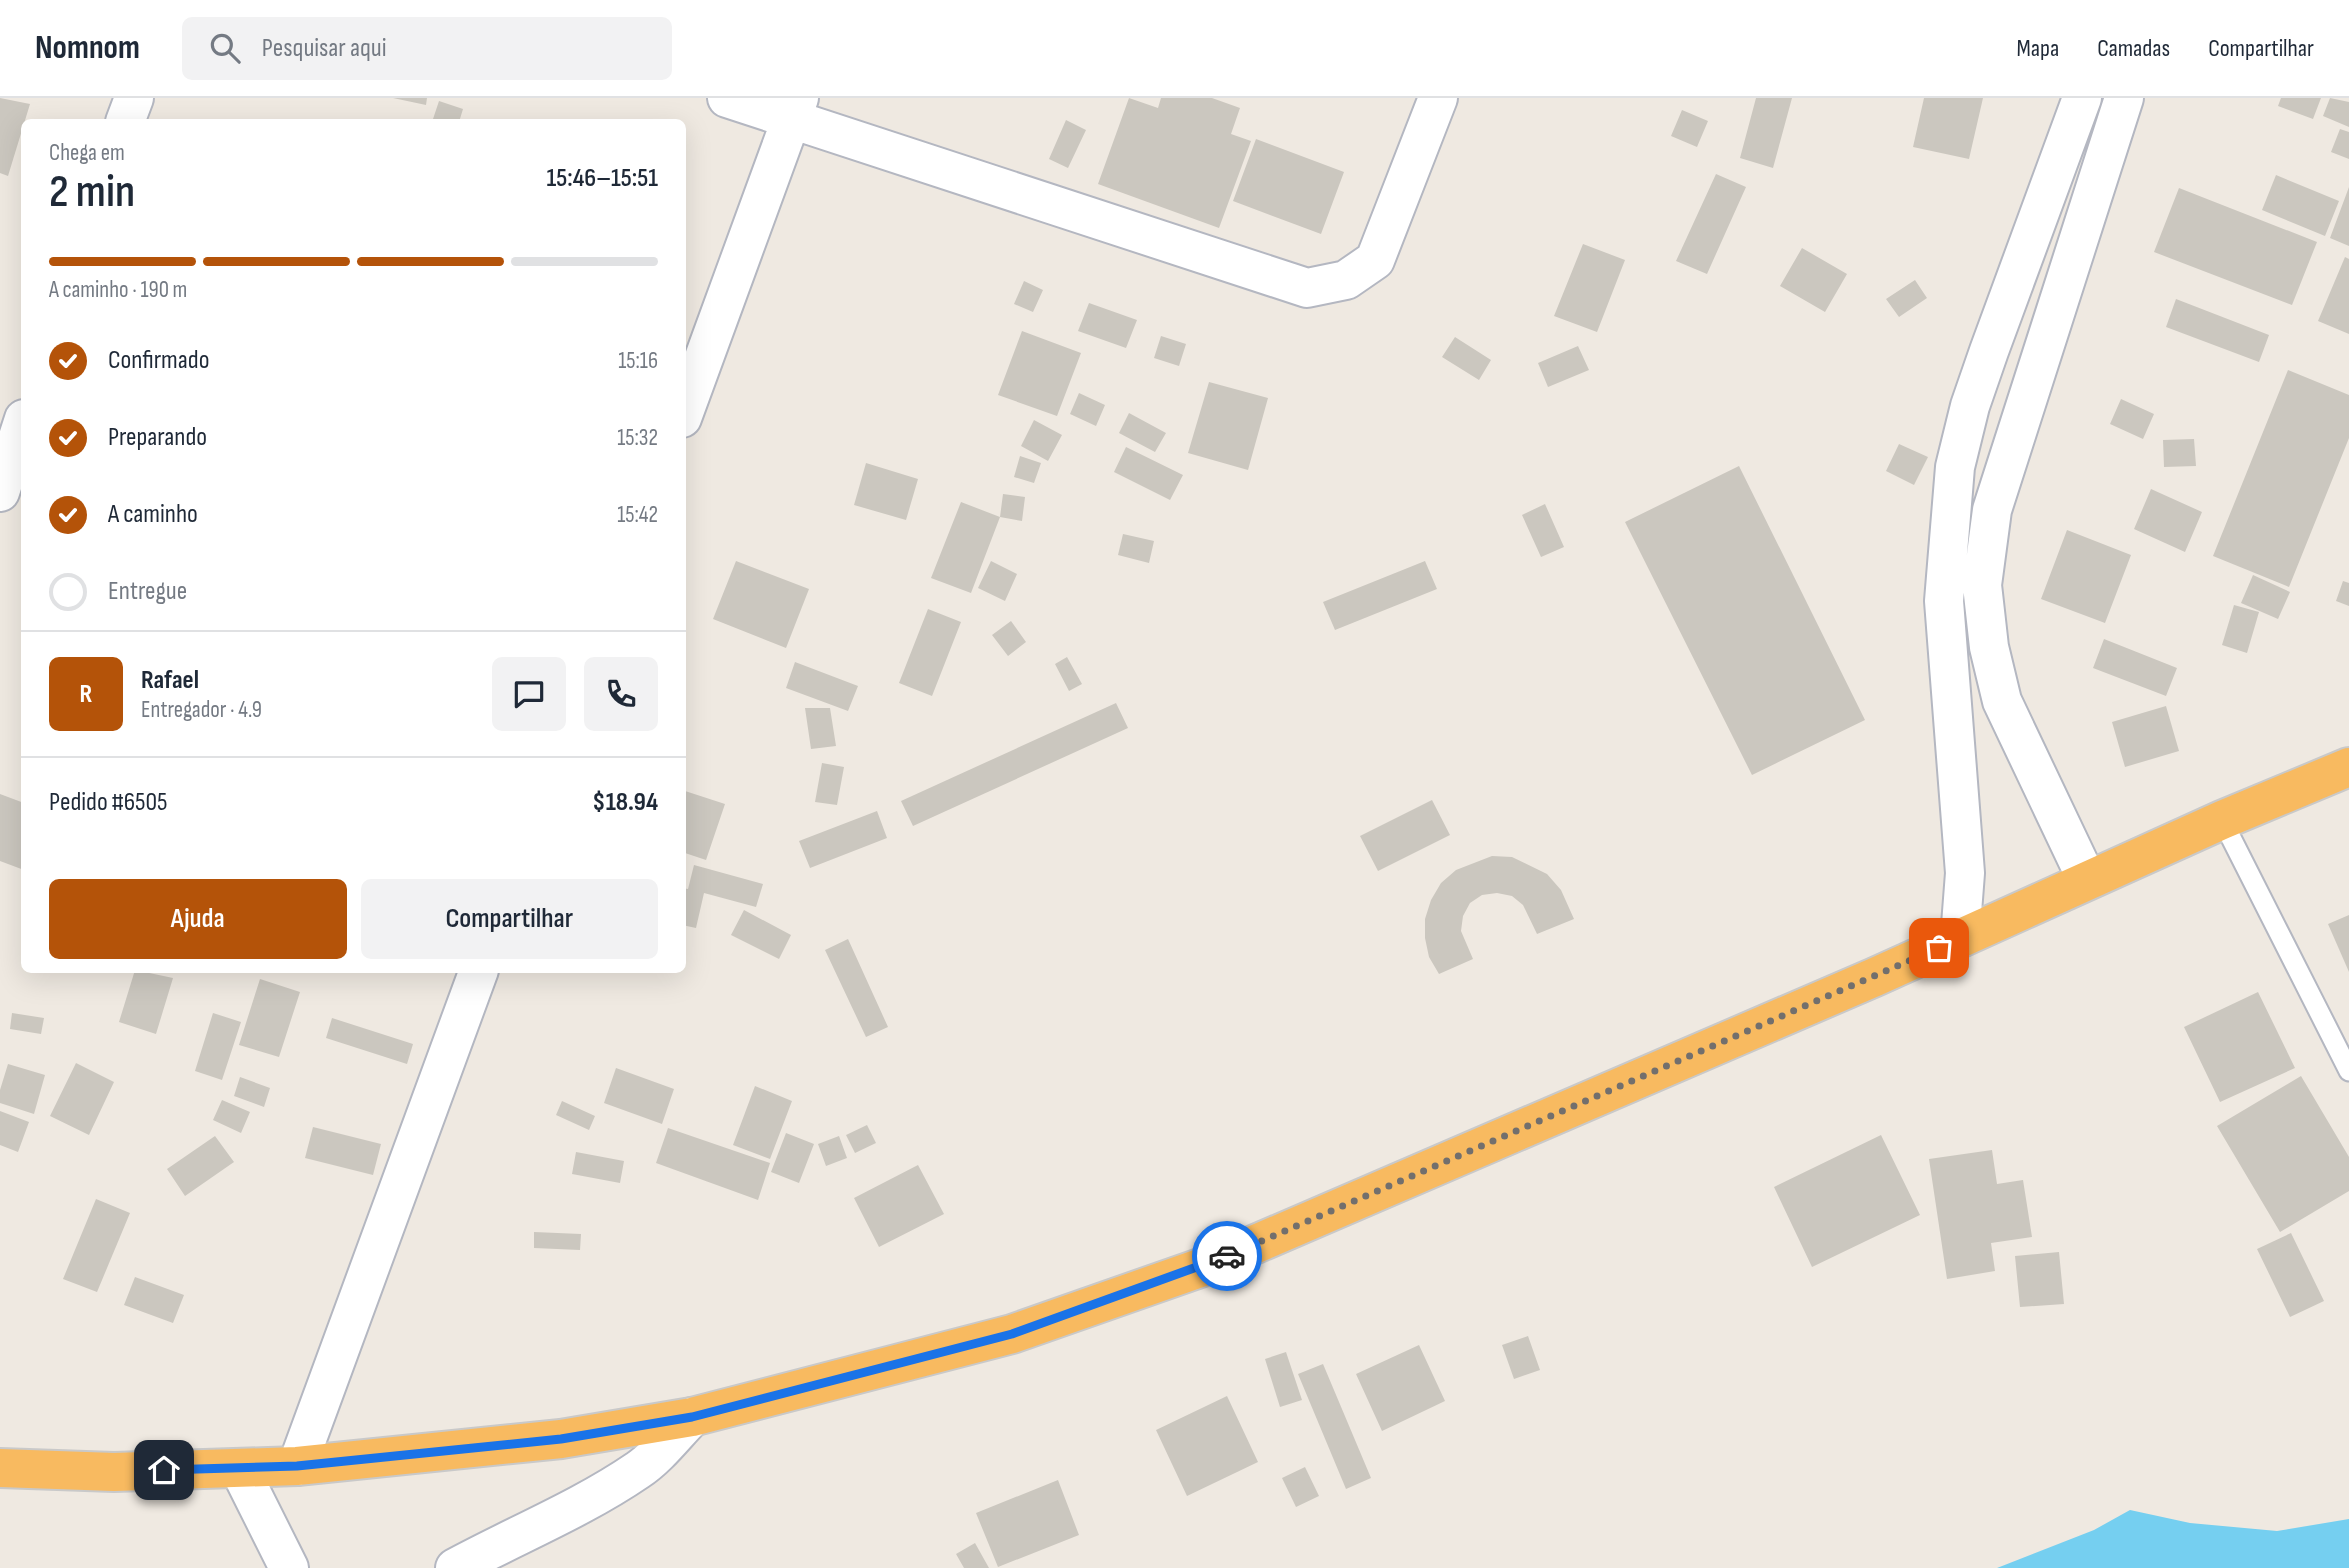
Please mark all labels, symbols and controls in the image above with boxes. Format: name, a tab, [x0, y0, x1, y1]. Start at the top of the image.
search box	[182, 17, 672, 80]
text: Nomnom	[35, 28, 140, 68]
icon: search	[206, 29, 244, 67]
text: Pesquisar aqui	[262, 33, 386, 64]
text: Mapa	[2017, 34, 2059, 63]
text: Camadas	[2097, 34, 2170, 63]
text: Compartilhar	[2208, 34, 2314, 63]
text: Chega em	[49, 139, 125, 167]
text: 15:46–15:51	[547, 163, 658, 194]
text: 2 min	[49, 165, 135, 220]
text: A caminho · 190 m	[49, 276, 187, 304]
icon: check	[49, 342, 87, 380]
text: Confirmado	[108, 345, 209, 376]
text: 15:16	[618, 347, 658, 375]
icon: check	[49, 419, 87, 457]
text: Preparando	[108, 422, 207, 453]
text: 15:32	[617, 424, 658, 452]
icon: check	[49, 496, 87, 534]
text: A caminho	[108, 499, 198, 530]
text: 15:42	[617, 501, 658, 529]
text: Entregue	[108, 576, 187, 607]
button: chat	[492, 657, 566, 731]
button: phone	[584, 657, 658, 731]
text: Rafael	[141, 665, 199, 696]
text: R	[80, 679, 92, 710]
text: Entregador · 4.9	[141, 696, 262, 724]
text: Pedido #6505	[49, 787, 168, 818]
text: $18.94	[592, 787, 658, 818]
button: Ajuda	[49, 879, 347, 959]
button: Compartilhar	[361, 879, 658, 959]
pin	[1909, 918, 1969, 978]
icon: bag	[1920, 929, 1958, 967]
courier	[1192, 1221, 1262, 1291]
icon: car	[1208, 1237, 1246, 1275]
pin	[134, 1440, 194, 1500]
icon: home	[145, 1451, 183, 1489]

